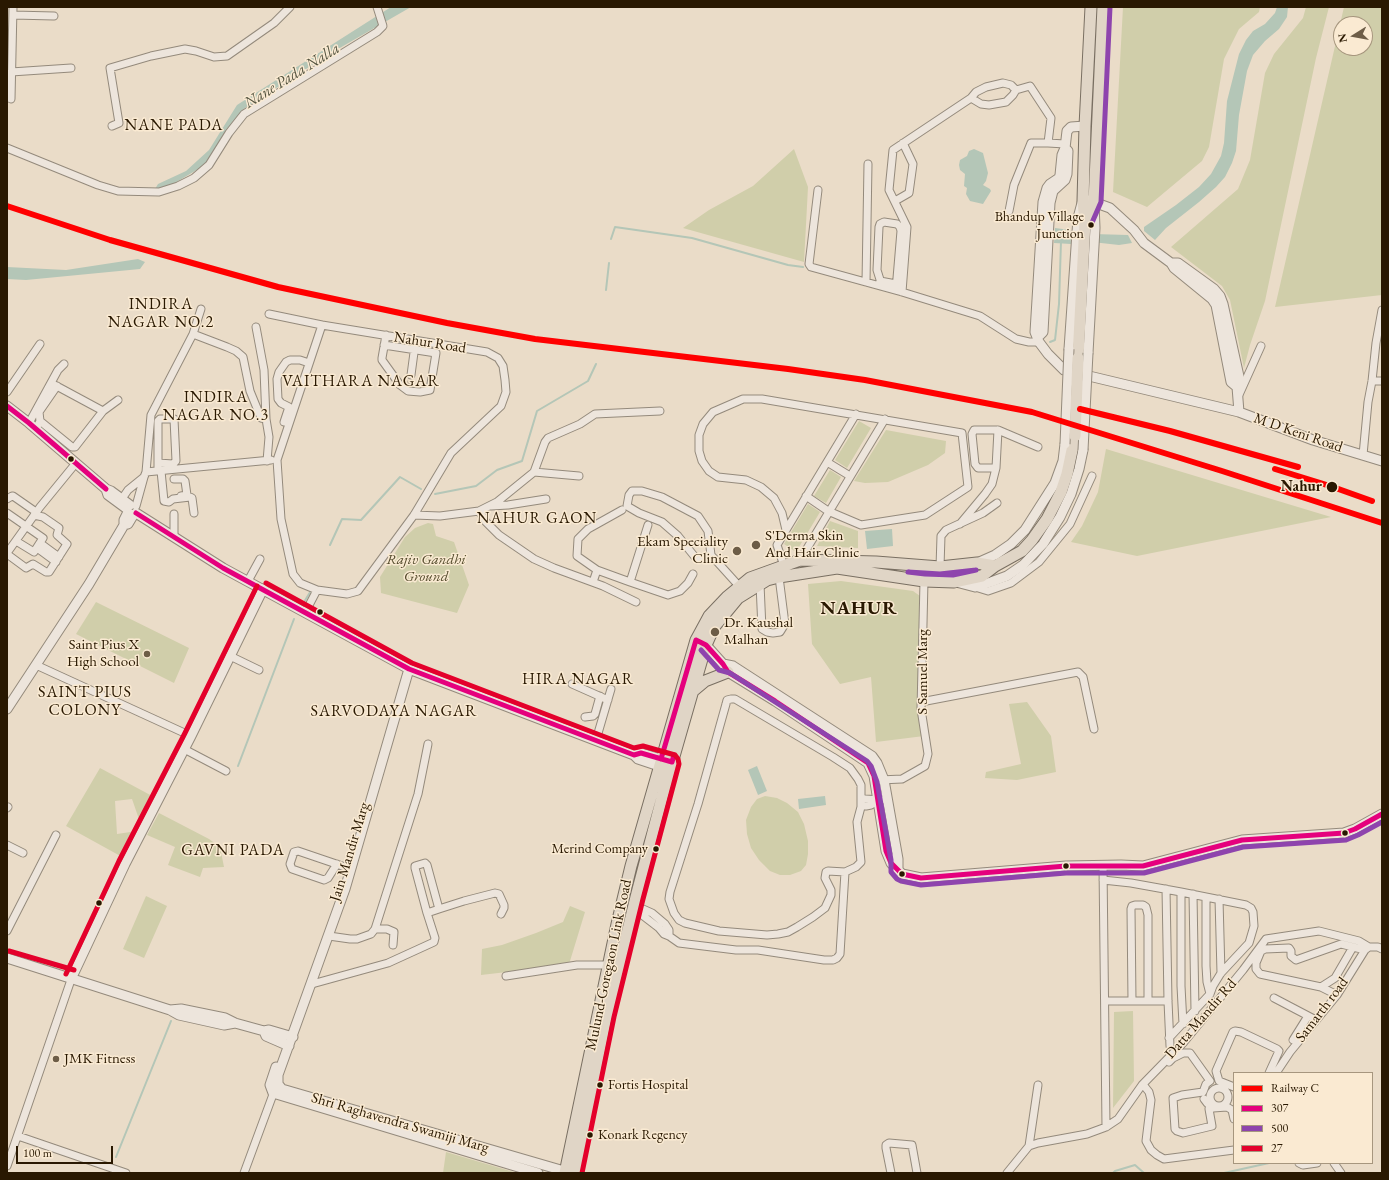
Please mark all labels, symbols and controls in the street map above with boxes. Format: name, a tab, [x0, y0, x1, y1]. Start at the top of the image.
north arrow	[1333, 16, 1373, 56]
text: N	[1334, 32, 1350, 44]
water label: Nane Pada Nalla	[241, 39, 343, 113]
district label: NANE PADA	[125, 116, 223, 136]
place label: Bhandup Village Junction	[995, 209, 1084, 242]
marker: Bhandup Village Junction	[1086, 220, 1096, 230]
district label: INDIRA NAGAR NO.2	[108, 295, 214, 333]
street label: Nahur Road	[393, 328, 467, 358]
district label: VAITHARA NAGAR	[282, 372, 440, 392]
district label: INDIRA NAGAR NO.3	[163, 388, 269, 426]
street label: M D Keni Road	[1251, 409, 1345, 457]
unlabelled marker	[66, 454, 76, 464]
place label: Nahur	[1281, 478, 1322, 496]
marker: Nahur	[1325, 480, 1339, 494]
district label: NAHUR GAON	[477, 509, 597, 529]
place label: S'Derma Skin And Hair Clinic	[765, 527, 859, 562]
place label: Ekam Speciality Clinic	[637, 533, 728, 568]
marker: S'Derma Skin And Hair Clinic	[750, 539, 762, 551]
marker: Ekam Speciality Clinic	[731, 545, 743, 557]
park label: Rajiv Gandhi Ground	[386, 551, 466, 586]
district label: NAHUR	[820, 598, 898, 620]
unlabelled marker	[315, 607, 325, 617]
place label: Dr. Kaushal Malhan	[724, 614, 793, 649]
marker: Dr. Kaushal Malhan	[709, 626, 721, 638]
street label: S Samuel Marg	[914, 629, 932, 715]
place label: Saint Pius X High School	[67, 636, 139, 671]
marker: Saint Pius X High School	[142, 649, 152, 659]
district label: HIRA NAGAR	[522, 670, 634, 690]
district label: SAINT PIUS COLONY	[38, 683, 132, 721]
district label: SARVODAYA NAGAR	[310, 702, 478, 722]
street label: Jain Mandir Marg	[326, 800, 374, 904]
unlabelled marker	[1340, 828, 1350, 838]
district label: GAVNI PADA	[181, 841, 285, 861]
place label: Merind Company	[552, 841, 648, 857]
marker: Merind Company	[651, 844, 661, 854]
unlabelled marker	[1061, 861, 1071, 871]
unlabelled marker	[897, 869, 907, 879]
street label: Mulund-Goregaon Link Road	[582, 878, 636, 1052]
unlabelled marker	[94, 898, 104, 908]
street label: Samarth road	[1292, 974, 1352, 1046]
street label: Datta Mandir Rd	[1161, 975, 1241, 1063]
place label: JMK Fitness	[64, 1050, 135, 1068]
marker: JMK Fitness	[51, 1054, 61, 1064]
legend	[1233, 1072, 1373, 1164]
place label: Fortis Hospital	[608, 1077, 688, 1093]
marker: Fortis Hospital	[595, 1080, 605, 1090]
text: Railway C	[1271, 1080, 1319, 1096]
street label: Shri Raghavendra Swamiji Marg	[309, 1089, 491, 1157]
text: 307	[1271, 1100, 1288, 1116]
text: 500	[1271, 1120, 1288, 1136]
place label: Konark Regency	[598, 1127, 687, 1143]
marker: Konark Regency	[585, 1130, 595, 1140]
scale bar	[18, 1138, 115, 1164]
text: 27	[1271, 1140, 1283, 1156]
text: 100 m	[23, 1145, 52, 1161]

